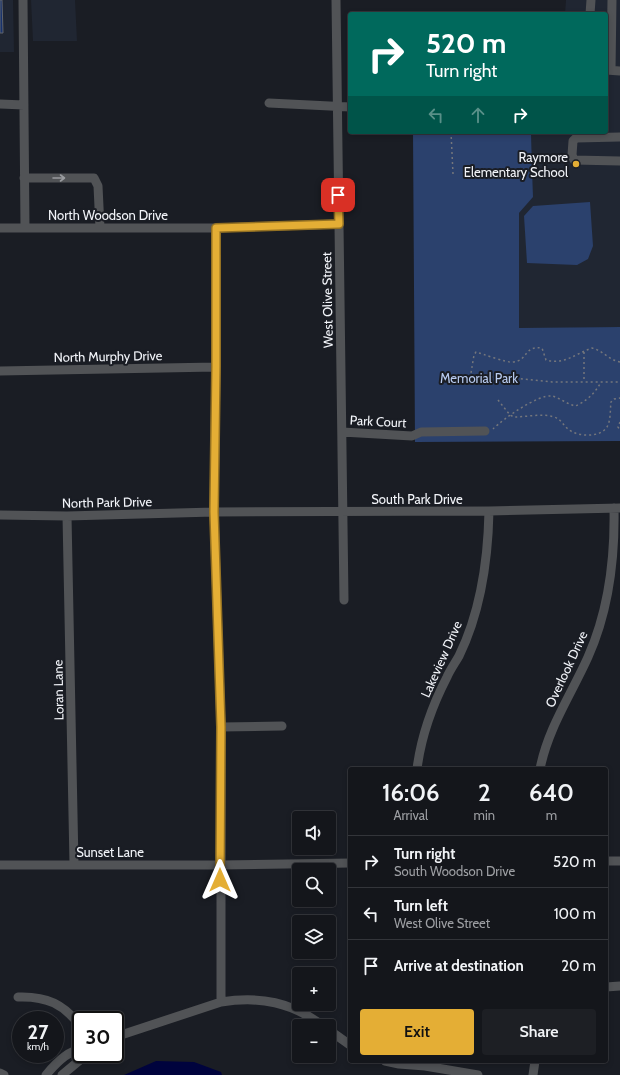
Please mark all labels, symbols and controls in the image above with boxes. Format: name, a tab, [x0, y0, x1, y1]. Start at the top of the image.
text: 520 m	[426, 26, 506, 60]
icon: right	[360, 28, 412, 80]
text: Turn right	[426, 60, 497, 82]
icon: left	[425, 104, 447, 126]
icon: ahead	[467, 104, 489, 126]
icon: right	[509, 104, 531, 126]
place label: Raymore Elementary School	[464, 149, 568, 180]
marker: Raymore Elementary School	[571, 159, 581, 169]
one-way arrow	[52, 174, 65, 182]
pin	[321, 178, 355, 212]
icon: arrive	[327, 184, 349, 206]
street label: North Woodson Drive	[48, 207, 168, 223]
street label: West Olive Street	[318, 251, 336, 348]
street label: North Murphy Drive	[54, 347, 163, 365]
park label: Memorial Park	[440, 370, 518, 386]
street label: Park Court	[349, 412, 407, 431]
street label: South Park Drive	[371, 491, 463, 507]
street label: North Park Drive	[62, 493, 153, 511]
street label: Lakeview Drive	[417, 618, 465, 700]
street label: Overlook Drive	[541, 628, 591, 710]
street label: Loran Lane	[49, 659, 67, 720]
text: 16:06	[382, 778, 440, 807]
text: 2	[478, 778, 491, 807]
text: 640	[529, 778, 574, 807]
text: Arrival	[394, 807, 428, 823]
text: min	[474, 807, 495, 823]
text: m	[546, 807, 557, 823]
map controls	[292, 811, 336, 1063]
button: sound	[292, 811, 336, 855]
street label: Sunset Lane	[76, 844, 144, 860]
text: Turn right	[394, 845, 455, 863]
icon: right	[360, 851, 382, 873]
text: 520 m	[553, 853, 596, 871]
position arrow	[199, 859, 241, 901]
button: search	[292, 863, 336, 907]
text: South Woodson Drive	[394, 863, 515, 879]
text: Turn left	[394, 897, 448, 915]
icon: left	[360, 903, 382, 925]
text: 100 m	[554, 905, 596, 923]
button: layers	[292, 915, 336, 959]
text: West Olive Street	[394, 915, 490, 931]
icon: arrive	[360, 955, 382, 977]
text: Arrive at destination	[394, 957, 524, 975]
text: 20 m	[561, 957, 596, 975]
button: +	[292, 967, 336, 1011]
button: Exit	[360, 1009, 474, 1055]
button: Share	[482, 1009, 596, 1055]
speed limit sign: 30	[72, 1011, 124, 1063]
button: −	[292, 1019, 336, 1063]
text: 27	[28, 1020, 48, 1044]
text: km/h	[27, 1040, 49, 1053]

